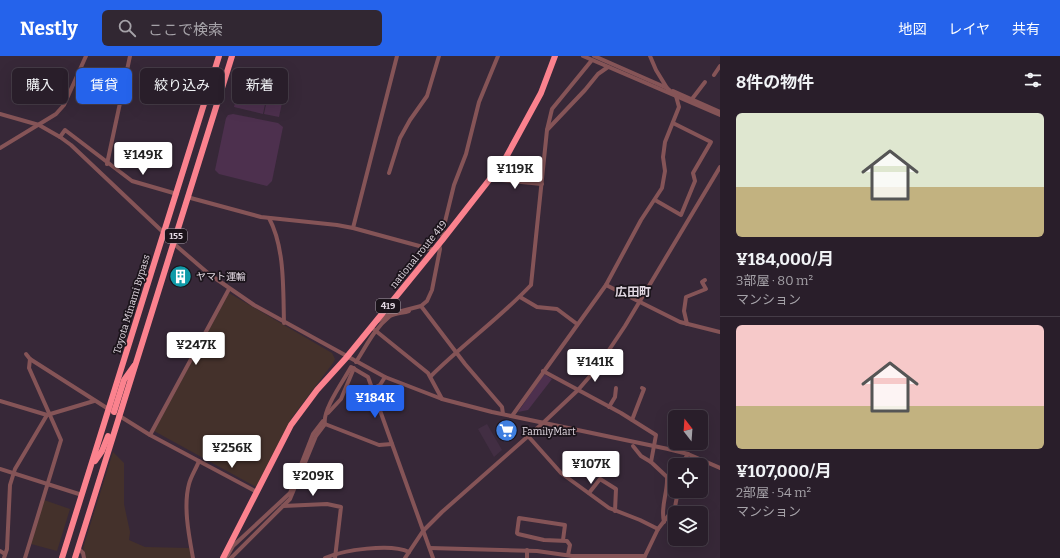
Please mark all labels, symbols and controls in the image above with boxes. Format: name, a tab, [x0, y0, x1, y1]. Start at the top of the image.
search box	[102, 10, 382, 46]
text: Nestly	[20, 17, 78, 40]
icon: search	[116, 17, 138, 39]
text: ここで検索	[148, 21, 223, 39]
text: 地図	[898, 21, 926, 38]
text: レイヤ	[948, 21, 990, 38]
text: 共有	[1012, 21, 1040, 38]
chip: 購入	[12, 68, 68, 104]
chip: 賃貸	[76, 68, 132, 104]
chip: 絞り込み	[140, 68, 224, 104]
chip: 新着	[232, 68, 288, 104]
icon: filters	[1022, 69, 1044, 91]
text: 8件の物件	[736, 72, 814, 93]
icon: home	[854, 139, 926, 211]
pin: ¥149K	[115, 142, 171, 176]
text: ¥149K	[123, 147, 163, 162]
pin: ¥119K	[487, 156, 543, 190]
text: ¥119K	[496, 161, 534, 176]
street label: national route 419	[388, 218, 450, 291]
road number: 155	[165, 229, 187, 243]
text: ¥184,000/月	[736, 249, 834, 270]
street label: Toyota Minami Bypass	[111, 253, 153, 355]
building icon: ヤマト運輸	[168, 263, 194, 289]
place label: ヤマト運輸	[196, 271, 246, 283]
text: 3部屋 · 80 m²	[736, 273, 813, 288]
district label: 広田町	[615, 285, 651, 299]
text: マンション	[736, 292, 801, 307]
road number: 419	[376, 299, 400, 313]
pin: ¥247K	[168, 332, 224, 366]
text: ¥247K	[176, 337, 216, 352]
pin: ¥141K	[567, 349, 623, 383]
icon: home	[854, 351, 926, 423]
text: ¥141K	[576, 354, 614, 369]
pin: ¥184K	[347, 385, 403, 419]
text: ¥184K	[355, 390, 395, 405]
north arrow	[668, 410, 708, 450]
map controls	[668, 410, 708, 546]
supermarket icon: FamilyMart	[493, 418, 519, 444]
place label: FamilyMart	[522, 426, 576, 438]
pin: ¥256K	[204, 435, 260, 469]
text: ¥256K	[212, 440, 252, 455]
pin: ¥107K	[563, 451, 619, 485]
text: ¥107K	[571, 456, 611, 471]
button: locate	[668, 458, 708, 498]
text: ¥107,000/月	[736, 461, 832, 482]
pin: ¥209K	[285, 463, 341, 497]
text: ¥209K	[292, 468, 334, 483]
text: 2部屋 · 54 m²	[736, 485, 811, 500]
text: マンション	[736, 504, 801, 519]
button: layers	[668, 506, 708, 546]

